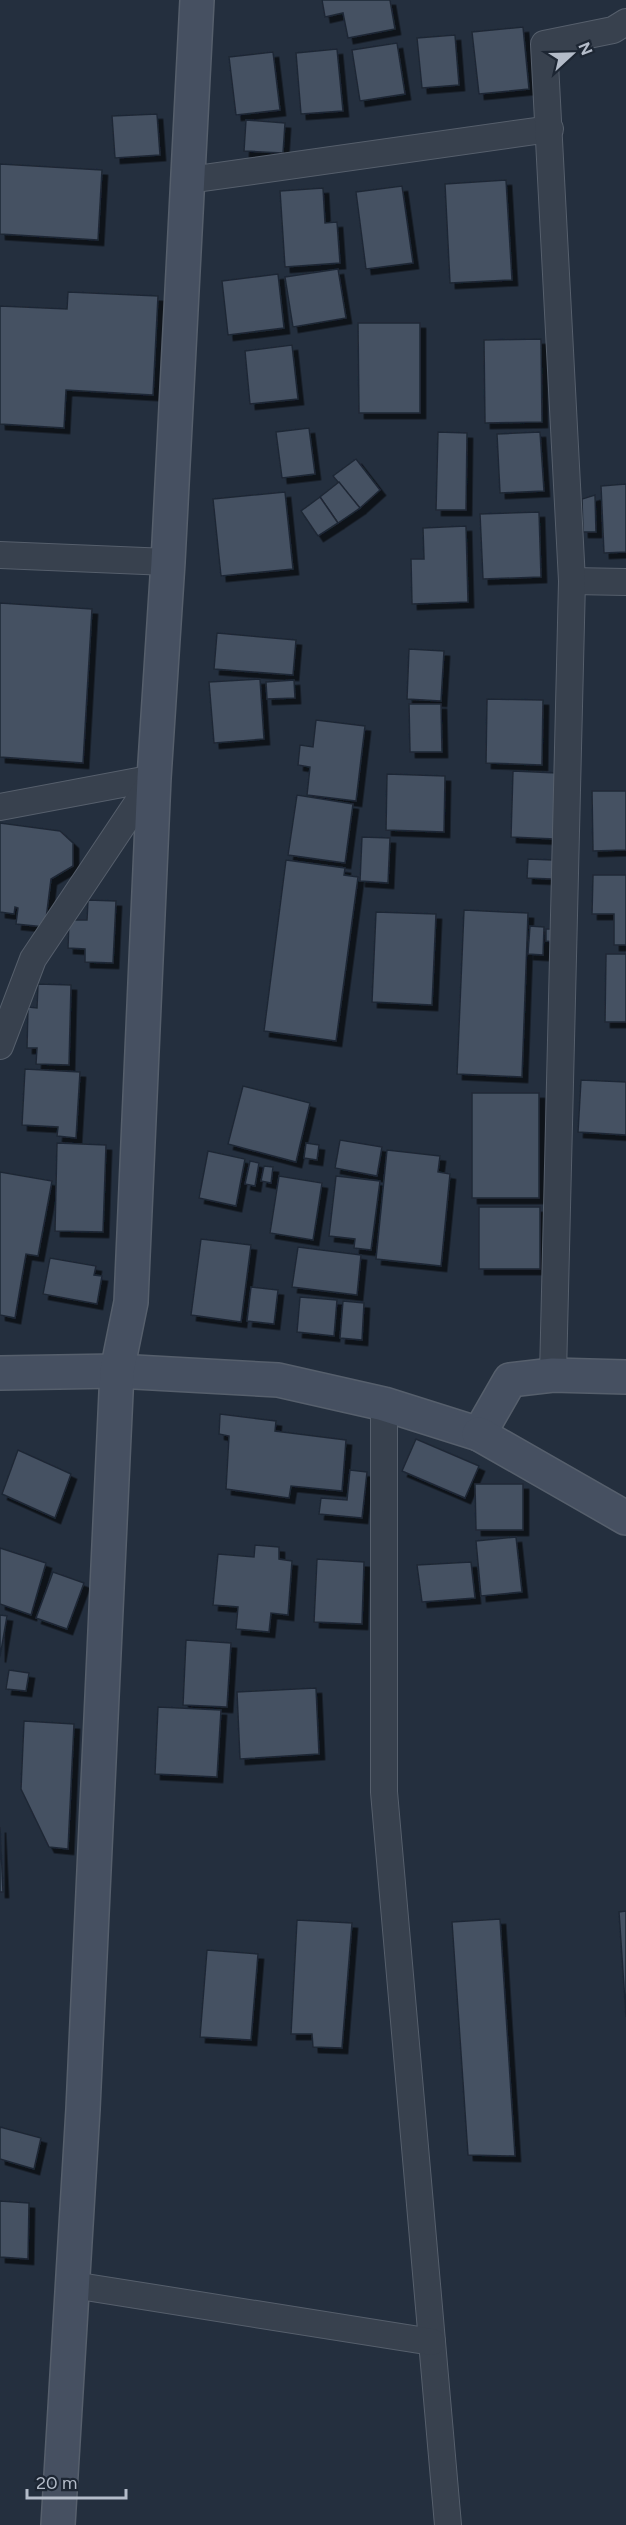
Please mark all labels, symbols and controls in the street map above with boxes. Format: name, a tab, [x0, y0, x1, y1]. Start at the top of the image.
north arrow	[542, 24, 602, 84]
text: N	[574, 39, 597, 58]
scale bar	[27, 2462, 126, 2500]
text: 20 m	[36, 2472, 77, 2494]

